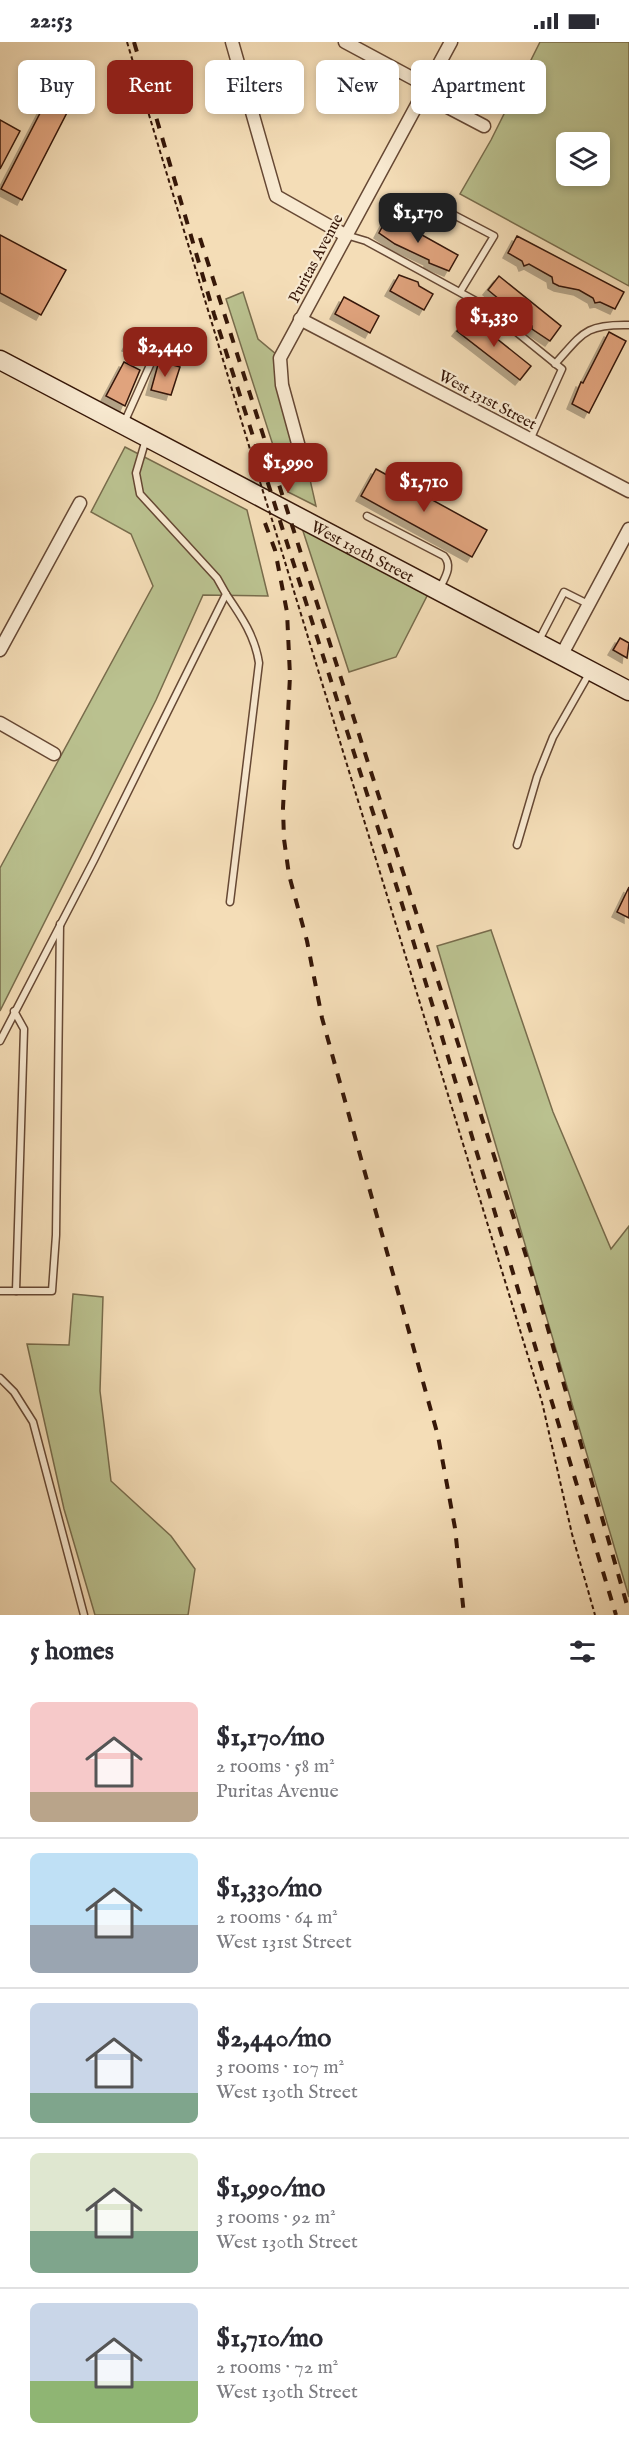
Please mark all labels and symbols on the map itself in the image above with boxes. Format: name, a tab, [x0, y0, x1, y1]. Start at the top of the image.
pin: $1,170	[369, 193, 467, 244]
street label: Puritas Avenue	[285, 211, 349, 307]
pin: $1,330	[445, 297, 543, 348]
pin: $2,440	[116, 327, 214, 378]
street label: West 131st Street	[434, 366, 540, 435]
pin: $1,990	[239, 443, 337, 494]
pin: $1,710	[375, 462, 473, 513]
street label: West 130th Street	[307, 517, 417, 588]

